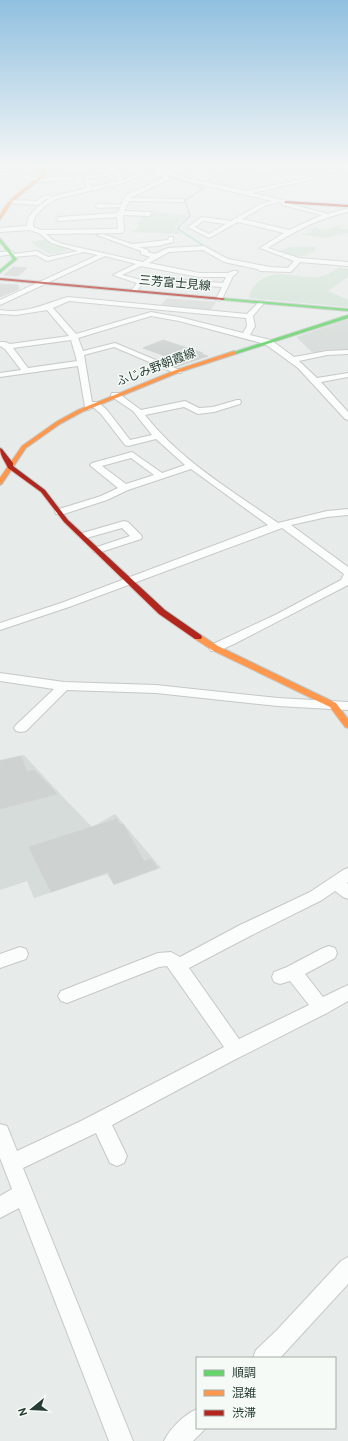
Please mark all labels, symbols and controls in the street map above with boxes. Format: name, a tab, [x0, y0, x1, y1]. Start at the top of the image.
street label: 三芳富士見線	[138, 273, 211, 295]
street label: ふじみ野朝霞線	[114, 345, 198, 390]
legend	[196, 1357, 336, 1429]
text: 順調	[232, 1366, 256, 1382]
text: 混雑	[232, 1386, 256, 1402]
north arrow	[12, 1389, 52, 1429]
text: N	[16, 1406, 31, 1418]
text: 渋滞	[232, 1406, 256, 1422]

